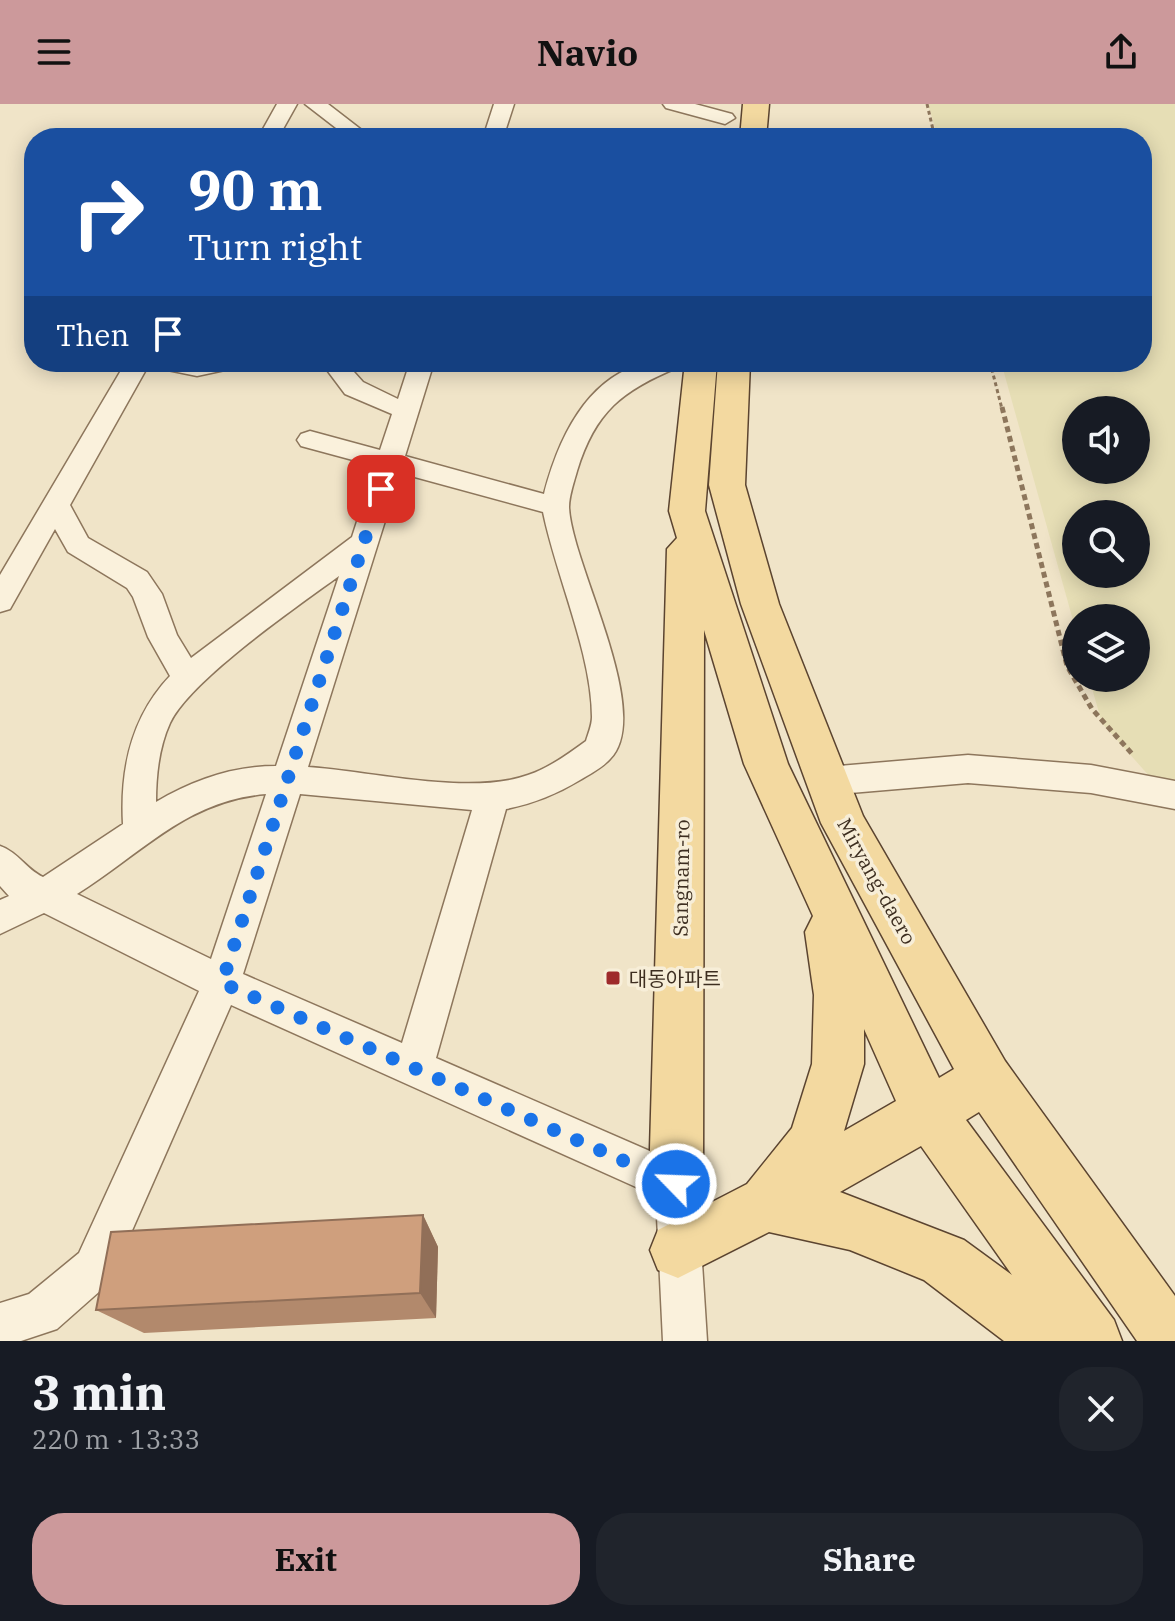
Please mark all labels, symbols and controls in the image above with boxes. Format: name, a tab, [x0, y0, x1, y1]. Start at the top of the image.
text: Navio	[537, 29, 638, 76]
icon: menu	[32, 30, 76, 74]
icon: share	[1099, 30, 1143, 74]
text: 90 m	[188, 153, 323, 225]
icon: right	[56, 160, 160, 264]
text: Turn right	[188, 223, 362, 270]
icon: arrive	[146, 312, 190, 356]
text: Then	[56, 315, 130, 354]
map controls	[1062, 396, 1150, 692]
button: sound	[1062, 396, 1150, 484]
pin	[347, 455, 415, 523]
icon: arrive	[359, 467, 403, 511]
button: search	[1062, 500, 1150, 588]
button: layers	[1062, 604, 1150, 692]
street label: Miryang-daero	[831, 813, 923, 949]
street label: Sangnam-ro	[666, 819, 696, 937]
place label: 대동아파트	[629, 965, 721, 992]
marker: 대동아파트	[604, 969, 622, 987]
position arrow	[634, 1142, 718, 1226]
text: 3 min	[32, 1361, 166, 1423]
button: close	[1059, 1367, 1143, 1451]
text: 220 m · 13:33	[32, 1422, 200, 1456]
button: Exit	[32, 1513, 580, 1605]
button: Share	[596, 1513, 1143, 1605]

